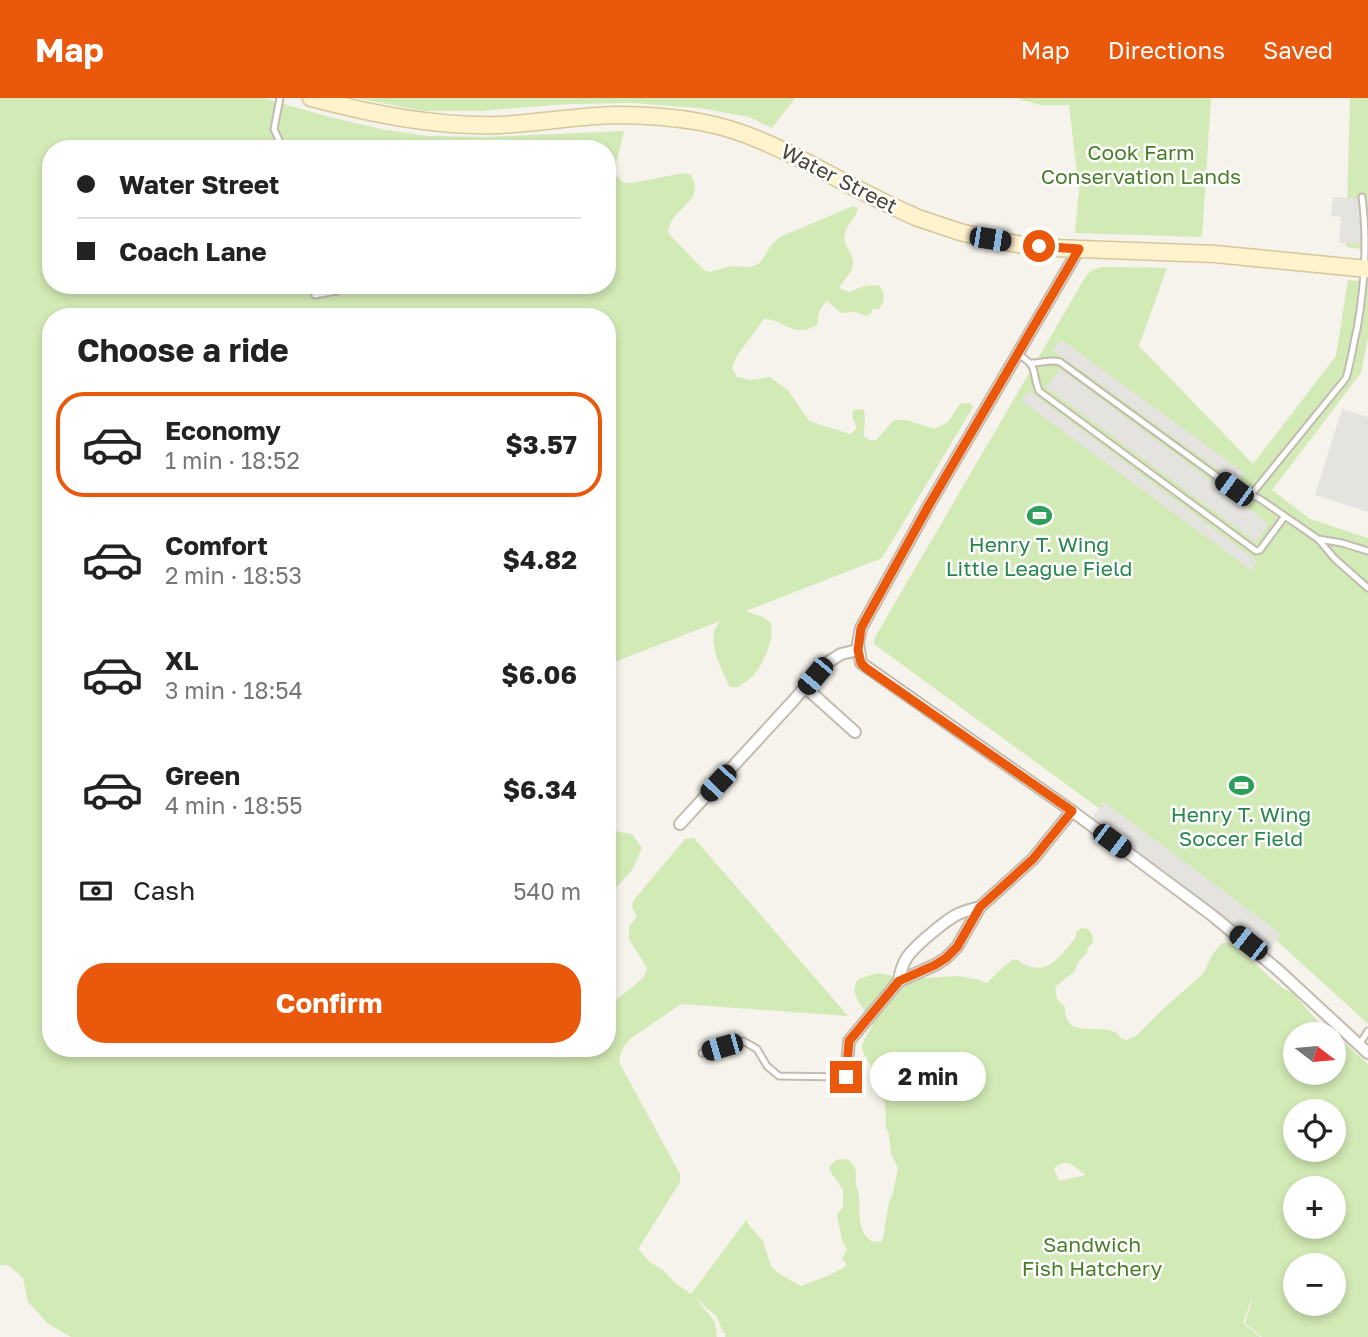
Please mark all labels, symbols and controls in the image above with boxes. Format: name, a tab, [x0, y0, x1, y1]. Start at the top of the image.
text: Map	[35, 30, 104, 69]
text: Map	[1021, 35, 1070, 64]
text: Directions	[1108, 35, 1225, 64]
text: Saved	[1263, 35, 1333, 64]
street label: Water Street	[777, 138, 902, 219]
park label: Cook Farm Conservation Lands	[1041, 139, 1241, 189]
text: Water Street	[119, 169, 279, 200]
car	[968, 225, 1013, 253]
route start	[1023, 230, 1055, 262]
text: Coach Lane	[119, 236, 267, 267]
text: Choose a ride	[77, 331, 289, 369]
icon: car	[81, 413, 144, 476]
text: Economy	[165, 415, 281, 446]
text: $3.57	[505, 429, 577, 460]
text: 1 min · 18:52	[165, 446, 300, 474]
car	[1211, 468, 1258, 510]
sports icon: Henry T. Wing Little League Field	[1025, 502, 1053, 530]
icon: car	[81, 528, 144, 591]
text: Comfort	[165, 530, 268, 561]
place label: Henry T. Wing Little League Field	[946, 531, 1132, 581]
text: $4.82	[503, 544, 577, 575]
text: 2 min · 18:53	[165, 561, 302, 589]
icon: car	[81, 643, 144, 706]
text: XL	[165, 645, 199, 676]
car	[794, 653, 837, 699]
text: $6.06	[501, 659, 577, 690]
text: 3 min · 18:54	[165, 676, 303, 704]
icon: car	[81, 758, 144, 821]
text: Green	[165, 760, 240, 791]
car	[696, 760, 741, 806]
sports icon: Henry T. Wing Soccer Field	[1227, 772, 1255, 800]
text: $6.34	[503, 774, 577, 805]
text: 4 min · 18:55	[165, 791, 303, 819]
place label: Henry T. Wing Soccer Field	[1171, 801, 1311, 851]
car	[1089, 820, 1136, 862]
icon: cash	[77, 872, 115, 910]
text: Cash	[133, 875, 195, 906]
text: 540 m	[513, 877, 581, 905]
car	[1225, 922, 1272, 964]
button: Confirm	[77, 963, 581, 1043]
north arrow	[1283, 1022, 1346, 1085]
map controls	[1283, 1022, 1346, 1316]
car	[699, 1031, 746, 1063]
callout: 2 min	[870, 1052, 986, 1102]
route end	[830, 1061, 862, 1093]
text: 2 min	[898, 1062, 958, 1090]
button: locate	[1283, 1099, 1346, 1162]
button: +	[1283, 1176, 1346, 1239]
park label: Sandwich Fish Hatchery	[1022, 1231, 1163, 1281]
button: −	[1283, 1253, 1346, 1316]

